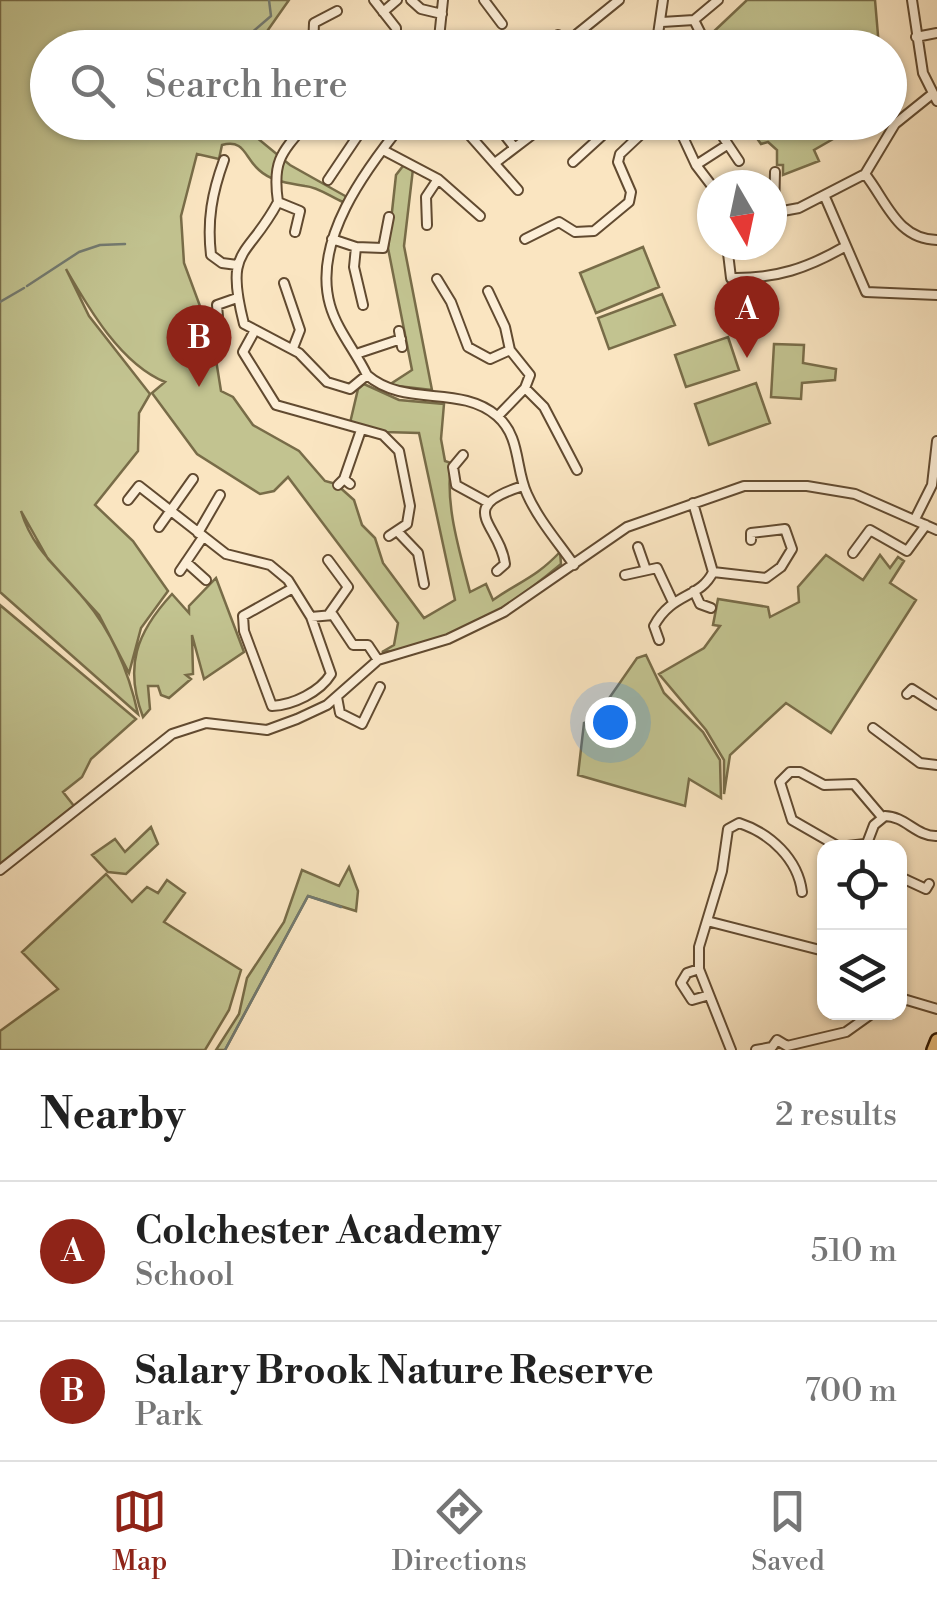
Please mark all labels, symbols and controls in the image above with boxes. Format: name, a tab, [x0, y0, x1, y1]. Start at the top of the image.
search box	[30, 30, 907, 140]
icon: search	[65, 58, 120, 113]
text: Search here	[145, 62, 348, 109]
north arrow	[697, 170, 787, 260]
pin: A	[714, 276, 780, 358]
pin: B	[166, 304, 232, 387]
your location	[585, 697, 636, 748]
map controls	[817, 840, 907, 1020]
button: locate	[817, 840, 907, 930]
button: layers	[817, 930, 907, 1020]
text: Nearby	[40, 1089, 185, 1142]
text: 2 results	[775, 1095, 897, 1135]
text: Colchester Academy	[135, 1208, 501, 1255]
text: A	[61, 1231, 84, 1271]
text: 510 m	[811, 1231, 897, 1271]
text: School	[135, 1255, 234, 1295]
text: Salary Brook Nature Reserve	[135, 1348, 654, 1395]
text: B	[60, 1371, 85, 1411]
text: 700 m	[805, 1371, 897, 1411]
text: Park	[135, 1395, 202, 1435]
tab: Map	[112, 1484, 167, 1579]
tab: Directions	[392, 1484, 527, 1579]
tab: Saved	[751, 1484, 825, 1579]

